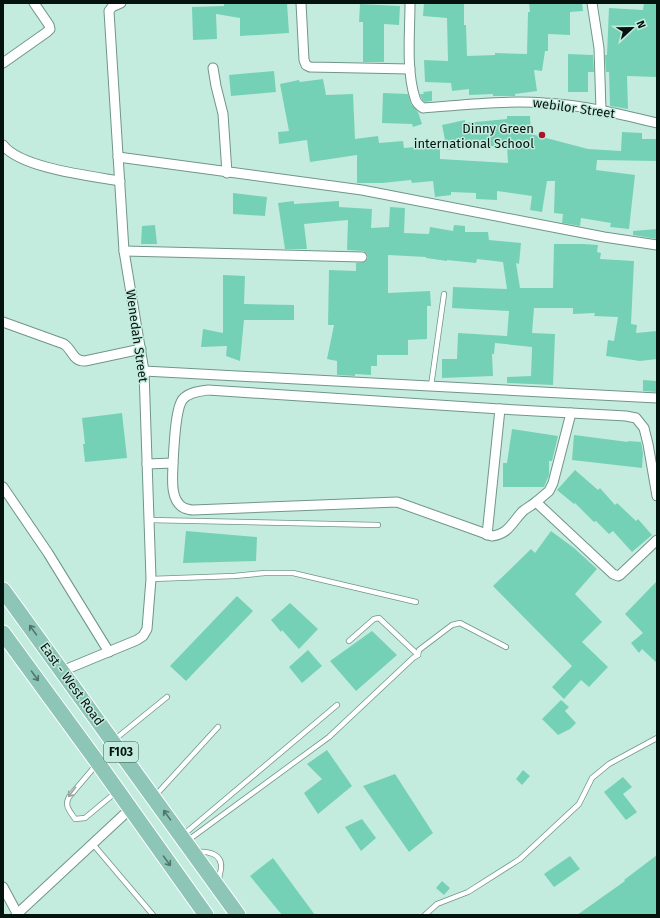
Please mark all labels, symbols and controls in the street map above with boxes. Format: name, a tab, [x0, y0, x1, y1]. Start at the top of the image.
north arrow	[612, 8, 652, 48]
text: N	[633, 19, 648, 30]
street label: webilor Street	[532, 95, 616, 121]
place label: Dinny Green international School	[414, 121, 534, 151]
marker: Dinny Green international School	[537, 130, 547, 140]
street label: Wenedah Street	[123, 289, 151, 384]
one-way arrow	[29, 625, 37, 636]
street label: East - West Road	[37, 640, 107, 728]
one-way arrow	[30, 670, 39, 681]
road number: F103	[104, 742, 138, 762]
one-way arrow	[68, 787, 76, 798]
one-way arrow	[162, 810, 171, 821]
one-way arrow	[163, 855, 171, 866]

